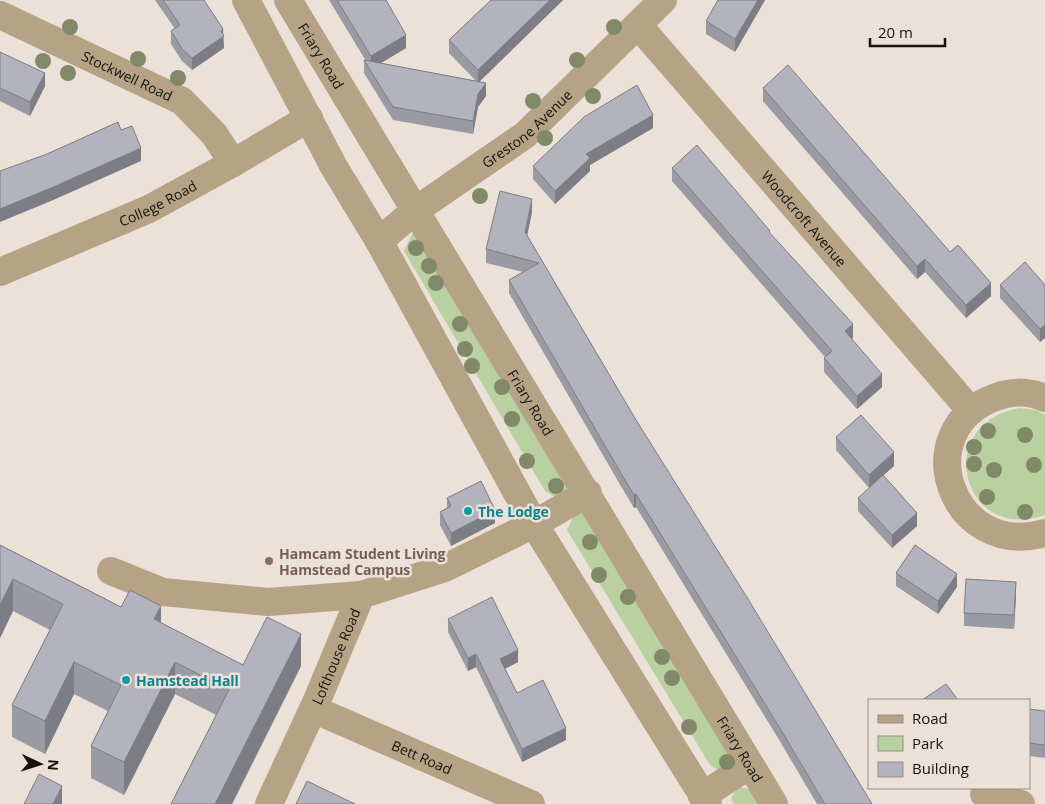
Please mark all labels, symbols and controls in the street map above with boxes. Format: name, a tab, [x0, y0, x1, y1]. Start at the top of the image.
scale bar	[870, 15, 945, 47]
street label: Friary Road	[294, 19, 349, 92]
text: 20 m	[878, 22, 913, 42]
street label: Stockwell Road	[79, 46, 176, 105]
street label: Grestone Avenue	[478, 85, 576, 172]
street label: Woodcroft Avenue	[758, 166, 851, 270]
street label: College Road	[116, 175, 200, 230]
street label: Friary Road	[504, 366, 558, 439]
place label: The Lodge	[478, 502, 549, 521]
marker: The Lodge	[462, 505, 474, 517]
place label: Hamcam Student Living Hamstead Campus	[279, 544, 446, 579]
marker: Hamcam Student Living Hamstead Campus	[263, 555, 275, 567]
street label: Lofthouse Road	[307, 605, 364, 708]
place label: Hamstead Hall	[136, 671, 239, 690]
marker: Hamstead Hall	[120, 674, 132, 686]
legend	[868, 699, 1030, 789]
text: Road	[912, 708, 948, 728]
street label: Friary Road	[713, 712, 768, 785]
text: Park	[912, 733, 943, 753]
street label: Bett Road	[389, 735, 455, 778]
north arrow	[15, 739, 65, 789]
text: Building	[912, 758, 969, 778]
text: N	[44, 759, 63, 771]

